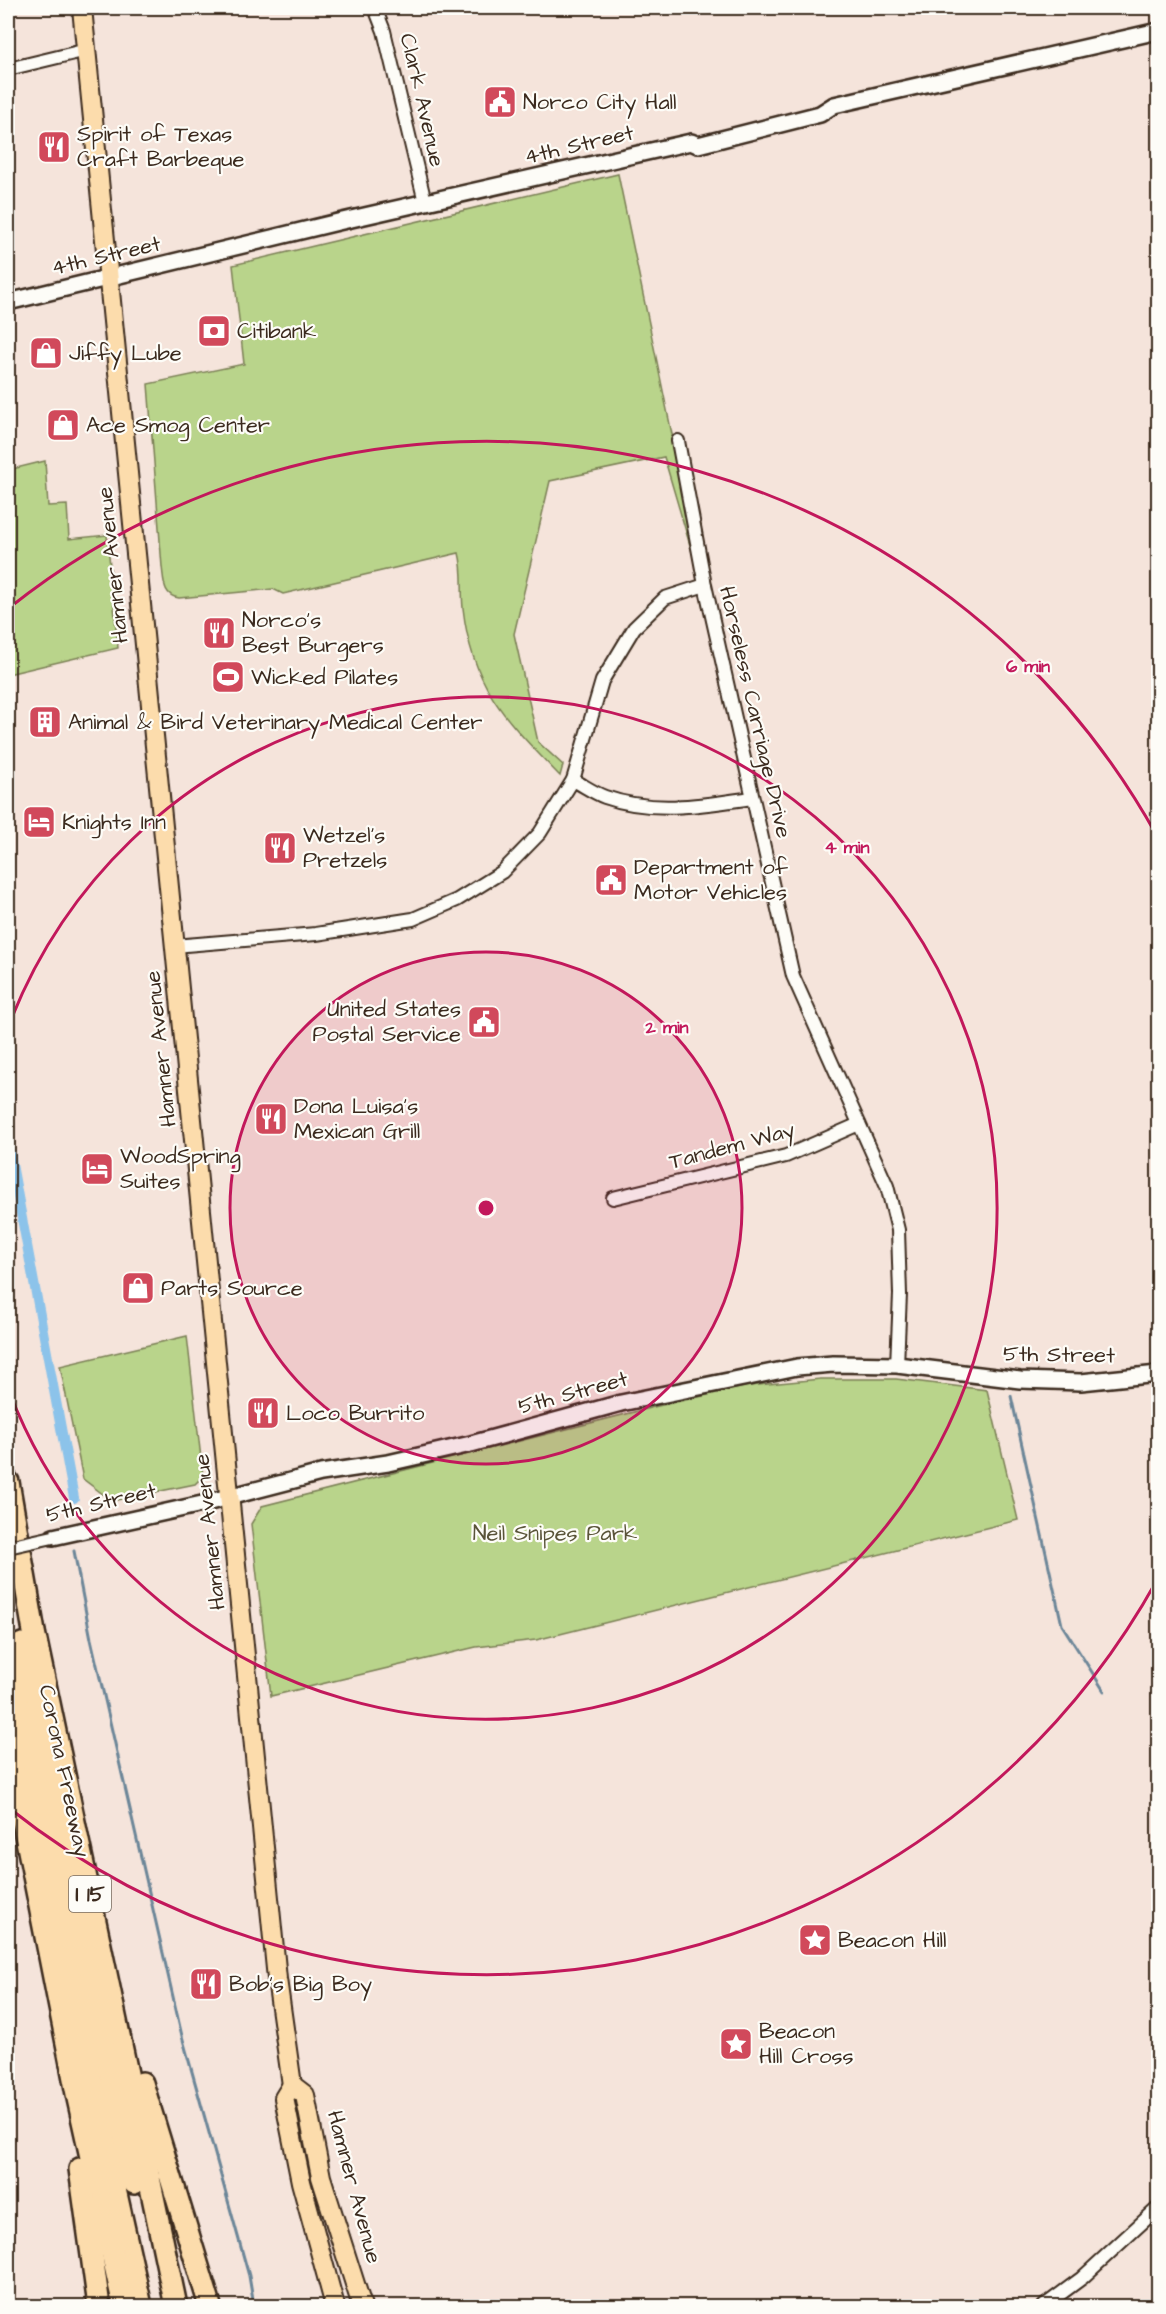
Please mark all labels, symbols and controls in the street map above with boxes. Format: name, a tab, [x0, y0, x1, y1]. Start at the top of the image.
street label: Clark Avenue	[392, 30, 452, 170]
public building icon: Norco City Hall	[482, 84, 518, 120]
place label: Norco City Hall	[523, 87, 677, 119]
street label: 4th Street	[521, 117, 637, 173]
place label: Spirit of Texas Craft Barbeque	[77, 119, 244, 175]
restaurant icon: Spirit of Texas Craft Barbeque	[36, 129, 72, 165]
street label: 4th Street	[48, 228, 164, 284]
bank icon: Citibank	[196, 313, 232, 349]
place label: Citibank	[237, 316, 317, 347]
shop icon: Jiffy Lube	[28, 335, 64, 371]
place label: Jiffy Lube	[69, 338, 182, 370]
shop icon: Ace Smog Center	[45, 407, 81, 443]
place label: Ace Smog Center	[86, 410, 270, 442]
street label: Hamner Avenue	[89, 485, 137, 645]
street label: Horseless Carriage Drive	[710, 583, 799, 841]
place label: Norco's Best Burgers	[242, 605, 384, 662]
restaurant icon: Norco's Best Burgers	[201, 615, 237, 651]
text: 6 min	[1006, 654, 1050, 679]
sports icon: Wicked Pilates	[210, 659, 246, 695]
place label: Wicked Pilates	[251, 662, 398, 693]
building icon: Animal & Bird Veterinary Medical Center	[27, 704, 63, 740]
place label: Animal & Bird Veterinary Medical Center	[68, 707, 482, 739]
hotel icon: Knights Inn	[21, 804, 57, 840]
place label: Knights Inn	[62, 807, 166, 839]
place label: Wetzel's Pretzels	[303, 820, 387, 876]
restaurant icon: Wetzel's Pretzels	[262, 830, 298, 866]
text: 4 min	[824, 835, 870, 860]
place label: Department of Motor Vehicles	[634, 852, 789, 908]
public building icon: Department of Motor Vehicles	[593, 862, 629, 898]
street label: Hamner Avenue	[137, 969, 185, 1129]
place label: United States Postal Service	[312, 994, 461, 1050]
public building icon: United States Postal Service	[466, 1004, 502, 1040]
text: 2 min	[644, 1015, 689, 1040]
place label: Dona Luisa’s Mexican Grill	[294, 1091, 420, 1147]
restaurant icon: Dona Luisa’s Mexican Grill	[253, 1101, 289, 1137]
street label: Tandem Way	[666, 1114, 799, 1179]
place label: WoodSpring Suites	[120, 1141, 241, 1197]
hotel icon: WoodSpring Suites	[79, 1151, 115, 1187]
centre of rings	[476, 1198, 496, 1218]
shop icon: Parts Source	[120, 1270, 156, 1306]
place label: Parts Source	[161, 1273, 303, 1304]
street label: 5th Street	[1003, 1339, 1115, 1371]
street label: 5th Street	[515, 1364, 631, 1422]
restaurant icon: Loco Burrito	[245, 1395, 281, 1431]
place label: Loco Burrito	[286, 1398, 425, 1429]
street label: Hamner Avenue	[186, 1452, 234, 1612]
street label: 5th Street	[43, 1475, 159, 1531]
park label: Neil Snipes Park	[473, 1518, 638, 1549]
street label: Corona Freeway	[30, 1682, 97, 1860]
road number: I 15	[69, 1876, 111, 1912]
place icon: Beacon Hill	[797, 1922, 833, 1958]
place label: Beacon Hill	[838, 1925, 946, 1956]
restaurant icon: Bob's Big Boy	[188, 1966, 224, 2002]
place label: Bob's Big Boy	[229, 1969, 372, 2001]
place label: Beacon Hill Cross	[759, 2016, 854, 2072]
place icon: Beacon Hill Cross	[718, 2026, 754, 2062]
street label: Hamner Avenue	[319, 2107, 389, 2267]

